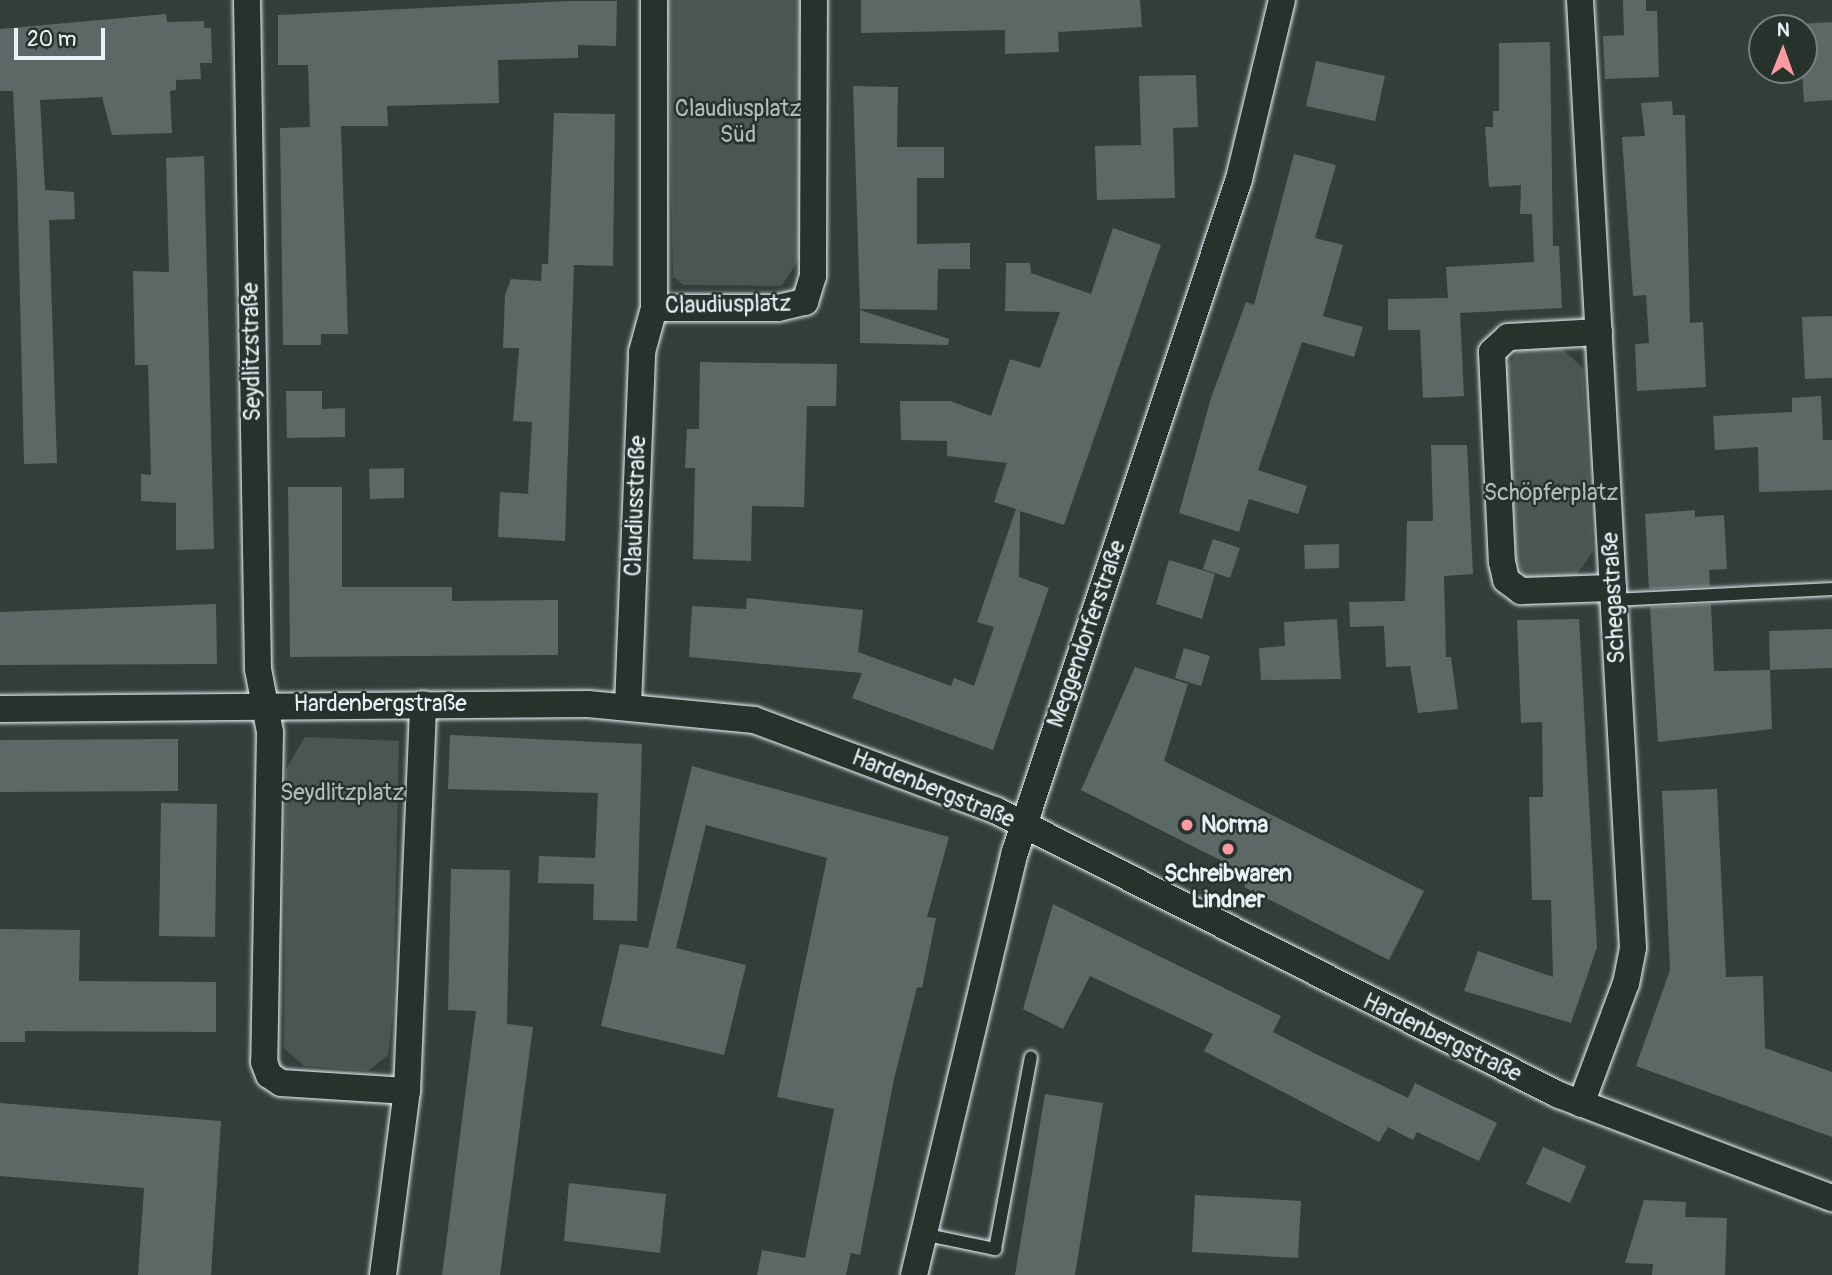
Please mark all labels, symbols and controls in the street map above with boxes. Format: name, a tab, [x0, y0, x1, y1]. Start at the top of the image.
scale bar	[18, 14, 108, 58]
north arrow	[1748, 14, 1818, 84]
text: N	[1777, 18, 1790, 42]
text: 20 m	[27, 26, 76, 53]
park label: Claudiusplatz Süd	[675, 95, 801, 149]
street label: Seydlitzstraße	[237, 282, 267, 422]
street label: Claudiusplatz	[665, 290, 791, 320]
street label: Claudiusstraße	[620, 435, 652, 577]
park label: Schöpferplatz	[1484, 479, 1618, 507]
street label: Schegastraße	[1597, 531, 1631, 665]
street label: Meggendorferstraße	[1042, 537, 1132, 731]
street label: Hardenbergstraße	[293, 690, 467, 718]
street label: Hardenbergstraße	[848, 744, 1018, 834]
park label: Seydlitzplatz	[280, 779, 404, 807]
place label: Norma	[1201, 811, 1268, 839]
marker: Norma	[1179, 817, 1195, 833]
marker: Schreibwaren Lindner	[1220, 841, 1236, 857]
place label: Schreibwaren Lindner	[1164, 860, 1292, 914]
street label: Hardenbergstraße	[1358, 988, 1526, 1088]

